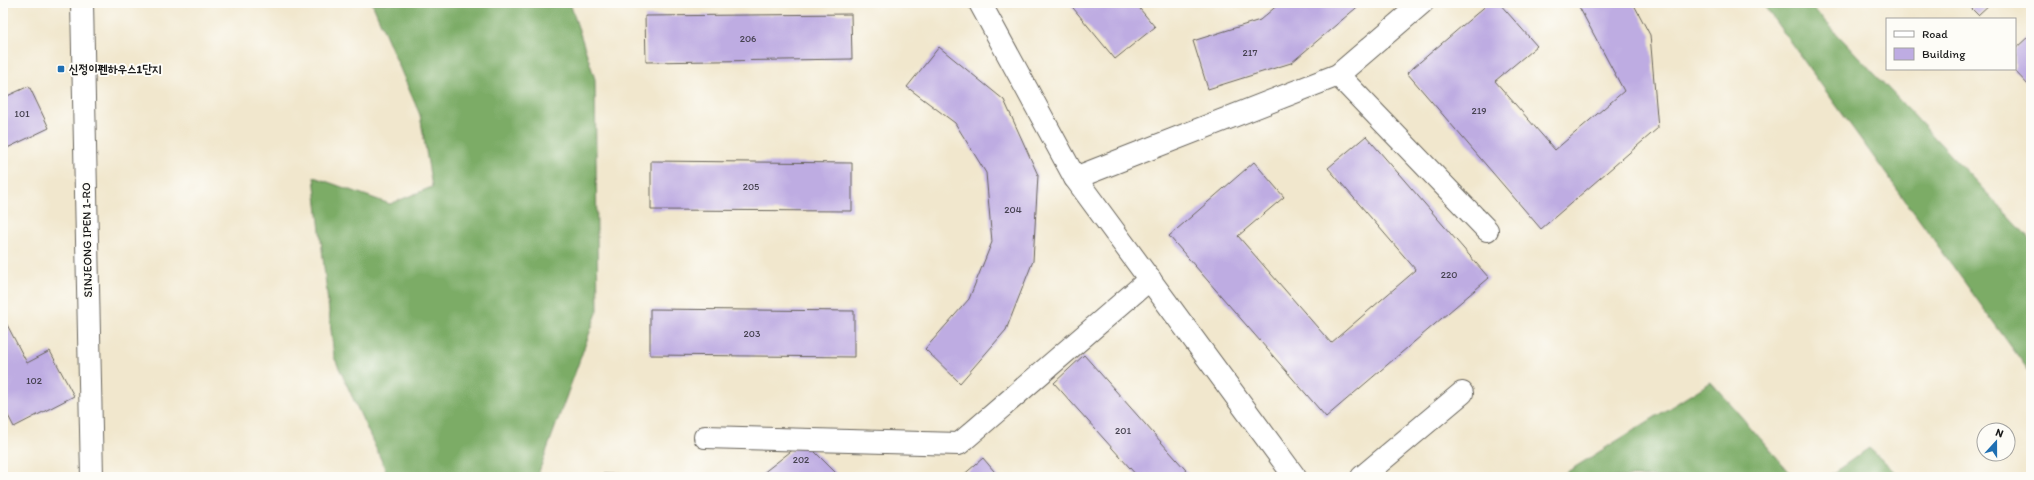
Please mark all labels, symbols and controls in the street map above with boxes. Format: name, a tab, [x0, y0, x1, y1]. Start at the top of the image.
legend	[1886, 18, 2016, 70]
text: Road	[1922, 27, 1948, 41]
house number: 206	[740, 32, 756, 45]
house number: 217	[1243, 46, 1257, 59]
text: Building	[1922, 47, 1966, 61]
place label: 신정이펜하우스1단지	[69, 62, 162, 76]
marker: 신정이펜하우스1단지	[56, 64, 66, 74]
house number: 219	[1471, 104, 1487, 117]
house number: 101	[14, 107, 30, 120]
house number: 205	[743, 180, 759, 193]
street label: SINJEONG IPEN 1-RO	[79, 182, 95, 298]
house number: 204	[1004, 203, 1022, 216]
house number: 220	[1441, 268, 1457, 281]
house number: 203	[744, 327, 761, 340]
house number: 102	[26, 374, 43, 387]
north arrow	[1976, 422, 2016, 462]
house number: 201	[1115, 424, 1131, 437]
text: N	[1994, 426, 2005, 441]
house number: 202	[793, 453, 810, 466]

